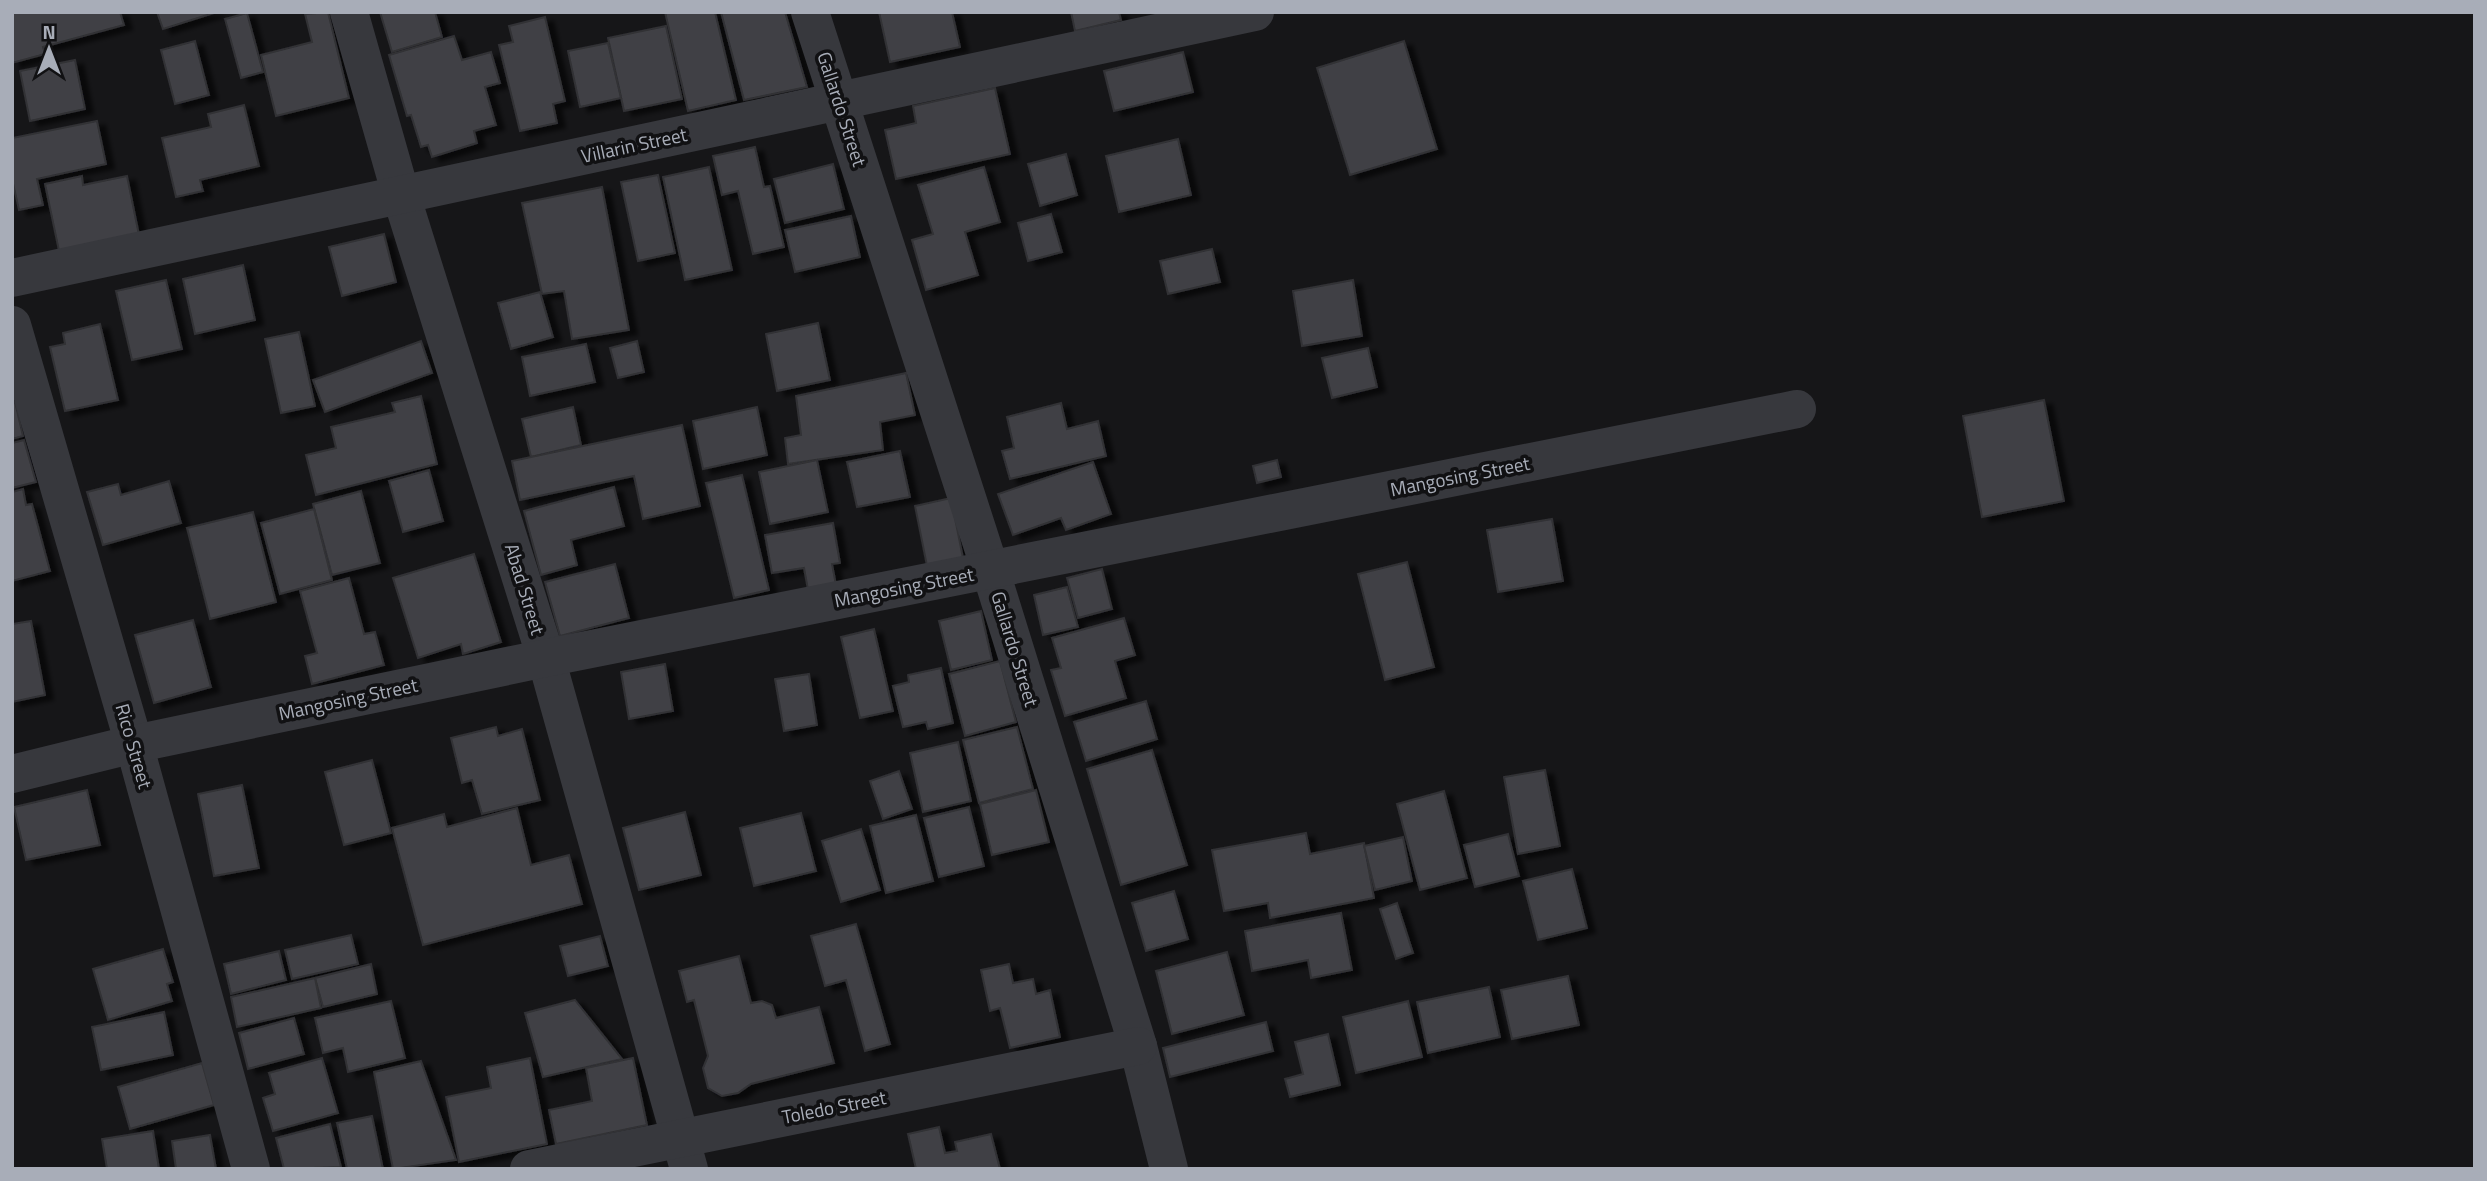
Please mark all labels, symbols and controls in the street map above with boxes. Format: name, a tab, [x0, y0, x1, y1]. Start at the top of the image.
north arrow	[14, 14, 84, 84]
text: N	[42, 17, 56, 46]
street label: Gallardo Street	[810, 48, 875, 170]
street label: Villarin Street	[578, 119, 690, 170]
street label: Mangosing Street	[1388, 448, 1532, 503]
street label: Abad Street	[498, 540, 553, 638]
street label: Mangosing Street	[832, 559, 976, 614]
street label: Gallardo Street	[984, 588, 1047, 710]
street label: Mangosing Street	[276, 670, 420, 727]
street label: Rico Street	[109, 700, 161, 792]
street label: Toledo Street	[779, 1082, 889, 1131]

